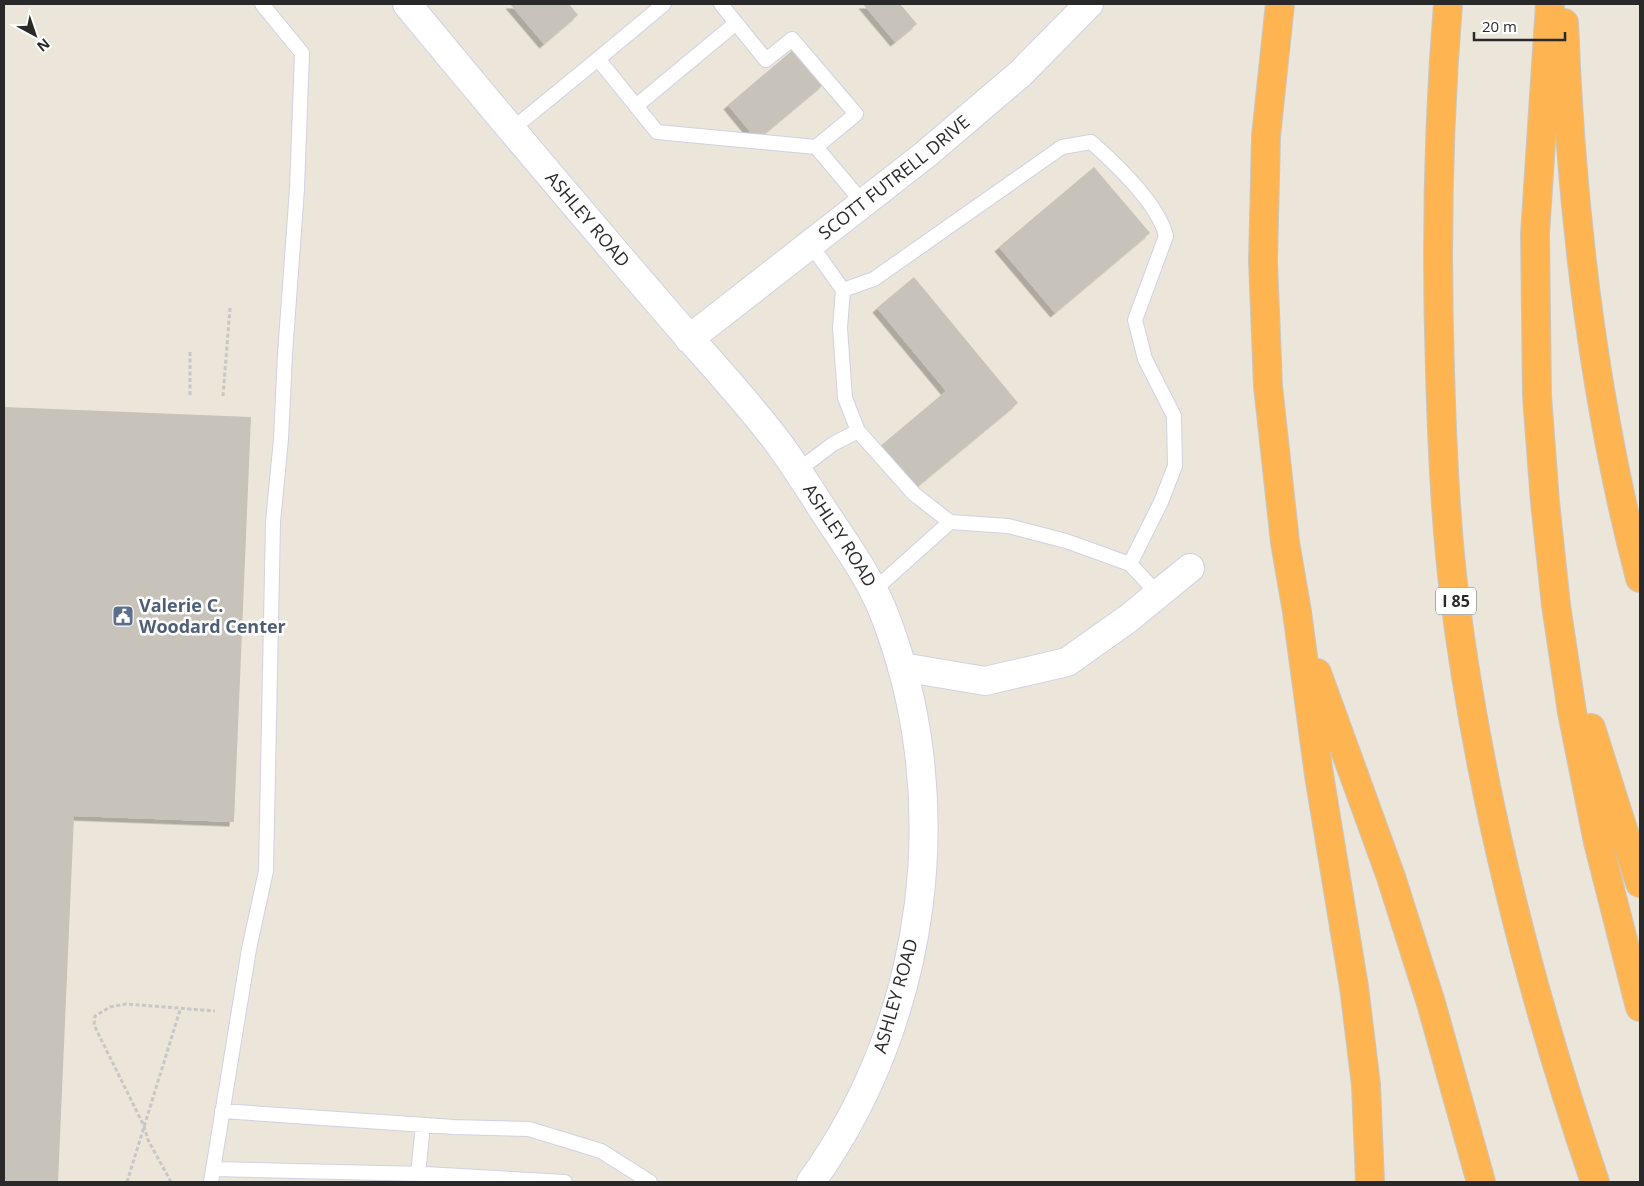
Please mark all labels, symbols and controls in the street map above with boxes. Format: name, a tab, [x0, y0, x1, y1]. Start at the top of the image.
north arrow	[10, 10, 60, 60]
scale bar	[1474, 10, 1565, 42]
text: 20 m	[1482, 16, 1517, 36]
text: N	[33, 34, 54, 56]
street label: SCOTT FUTRELL DRIVE	[813, 109, 974, 245]
street label: ASHLEY ROAD	[541, 166, 636, 272]
street label: ASHLEY ROAD	[798, 479, 882, 591]
road number: I 85	[1436, 588, 1476, 614]
place label: Valerie C. Woodard Center	[139, 593, 286, 638]
public building icon: Valerie C. Woodard Center	[111, 604, 135, 628]
street label: ASHLEY ROAD	[867, 936, 923, 1056]

